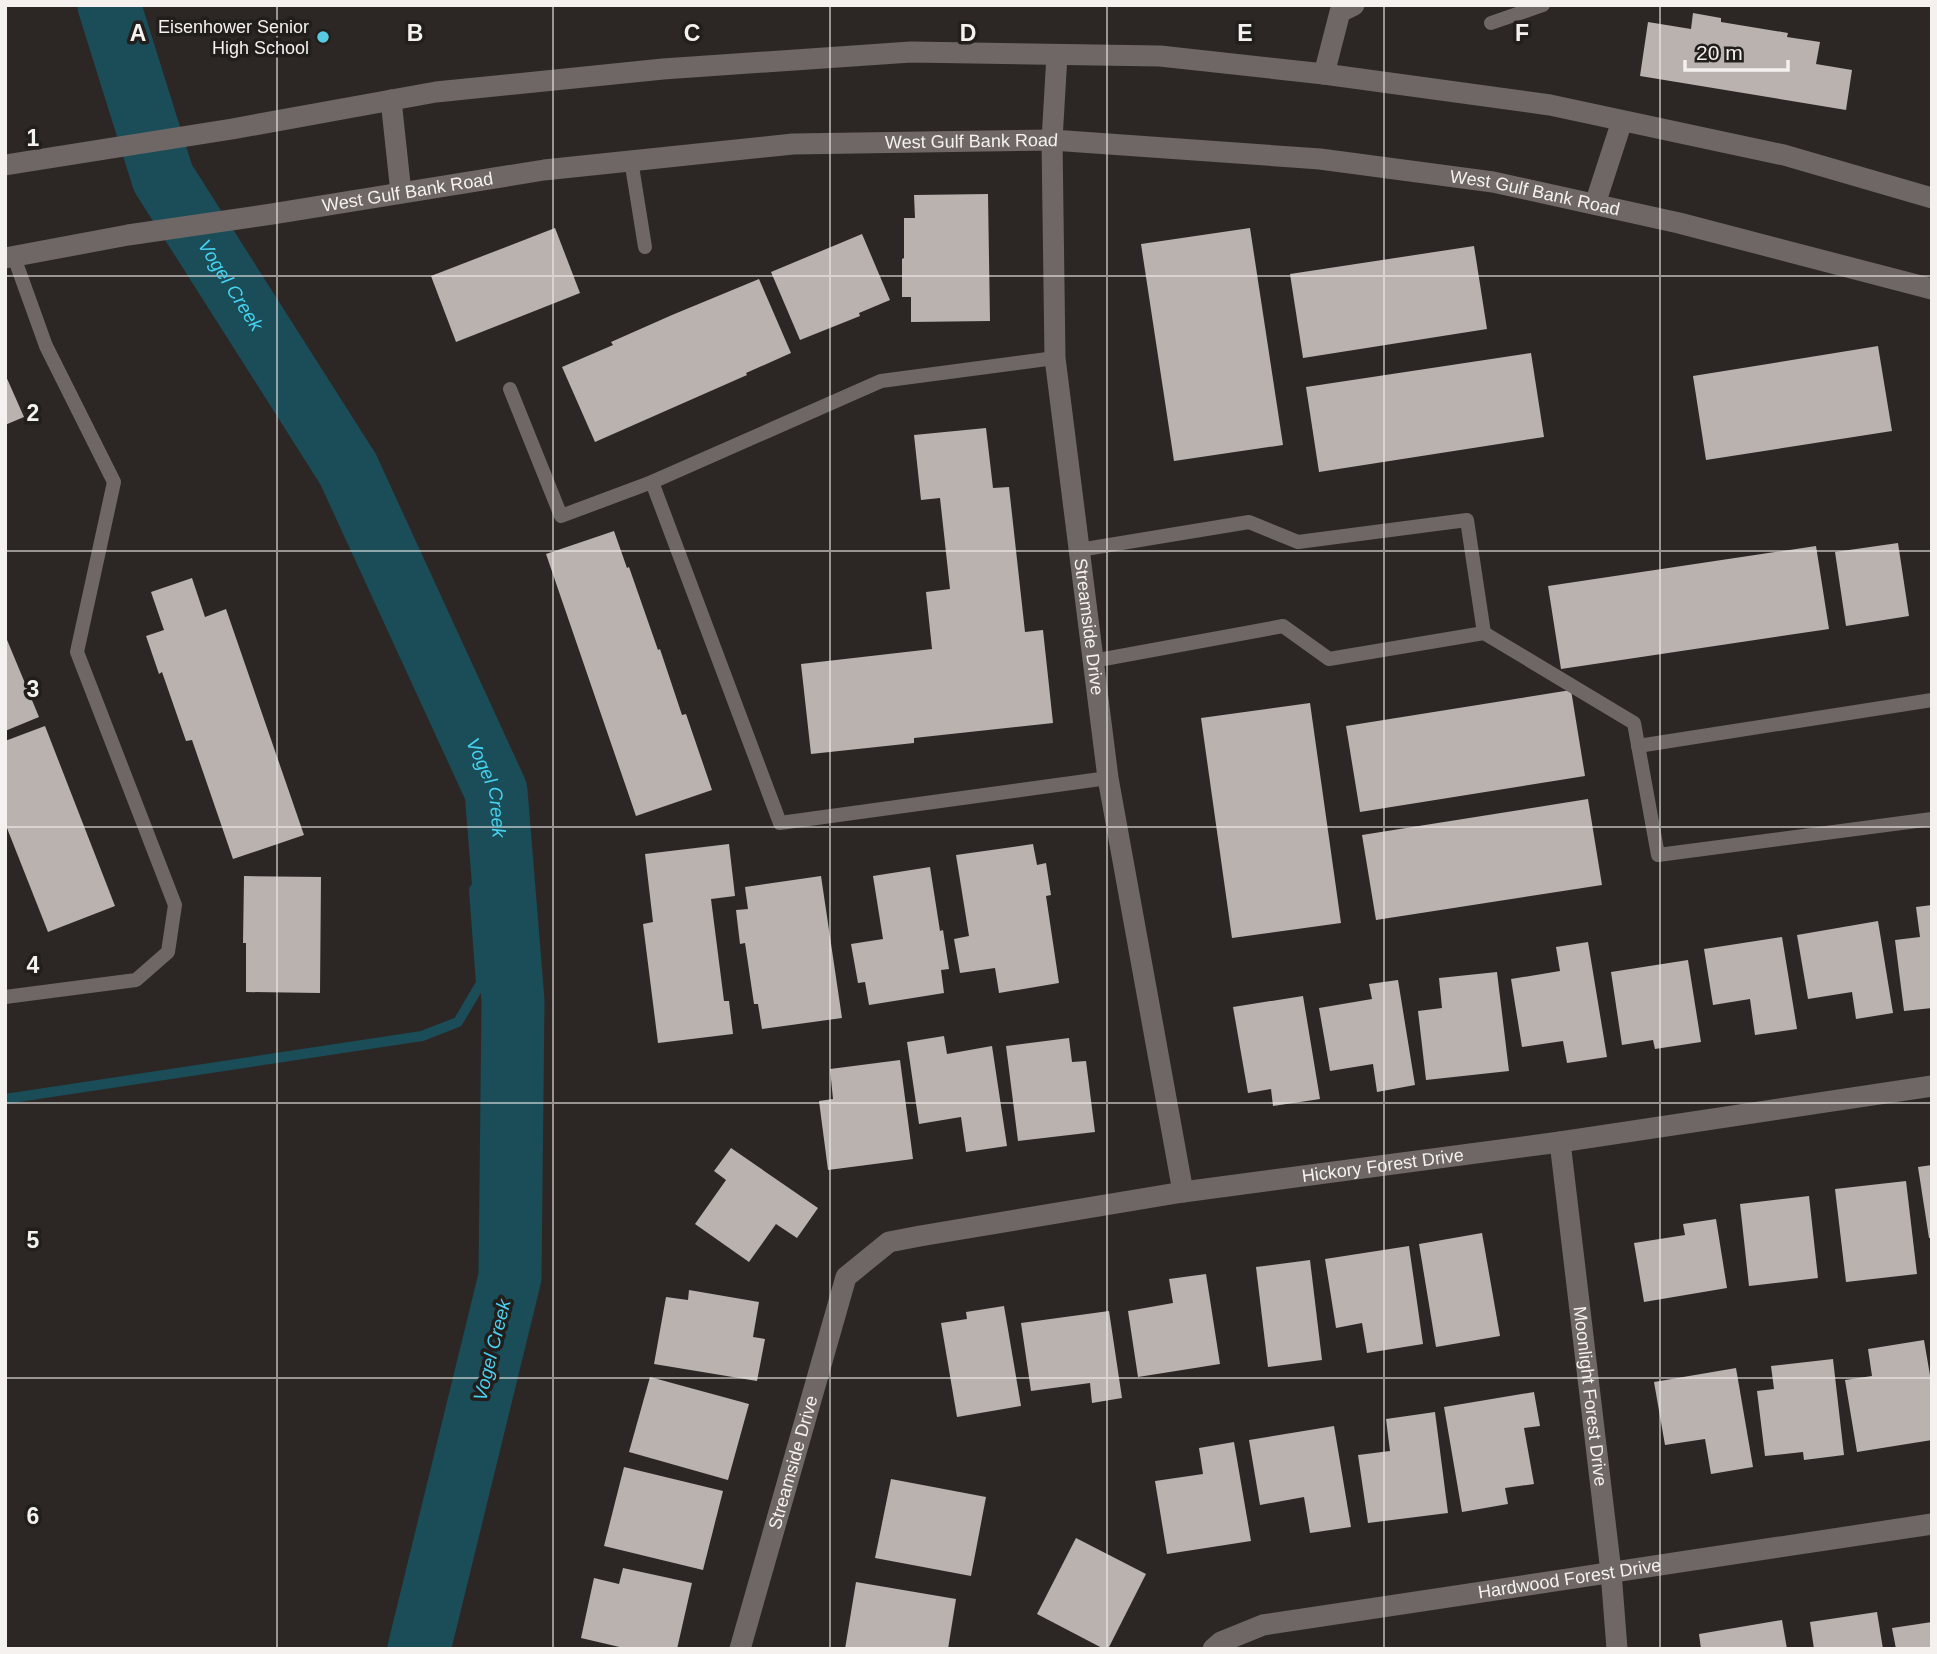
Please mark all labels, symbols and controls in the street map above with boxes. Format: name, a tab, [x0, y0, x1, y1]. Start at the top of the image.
place label: Eisenhower Senior High School	[158, 17, 309, 58]
text: A	[130, 20, 146, 46]
text: B	[407, 20, 423, 46]
text: C	[684, 20, 700, 46]
text: D	[960, 20, 976, 46]
text: E	[1237, 20, 1253, 46]
text: F	[1515, 20, 1529, 46]
scale bar	[1685, 28, 1788, 72]
marker: Eisenhower Senior High School	[315, 29, 331, 45]
text: 20 m	[1696, 41, 1743, 64]
text: 1	[27, 125, 40, 151]
street label: West Gulf Bank Road	[885, 130, 1059, 153]
street label: West Gulf Bank Road	[1449, 166, 1622, 220]
street label: West Gulf Bank Road	[321, 168, 495, 216]
water label: Vogel Creek	[194, 235, 269, 336]
text: 2	[27, 400, 39, 426]
street label: Streamside Drive	[1070, 557, 1107, 696]
text: 3	[27, 676, 39, 702]
water label: Vogel Creek	[462, 734, 510, 840]
text: 4	[27, 952, 40, 978]
street label: Hickory Forest Drive	[1301, 1145, 1465, 1186]
text: 5	[27, 1227, 40, 1253]
water label: Vogel Creek	[469, 1296, 515, 1403]
street label: Moonlight Forest Drive	[1570, 1305, 1611, 1487]
street label: Streamside Drive	[765, 1393, 822, 1532]
text: 6	[27, 1503, 39, 1529]
street label: Hardwood Forest Drive	[1477, 1555, 1663, 1602]

